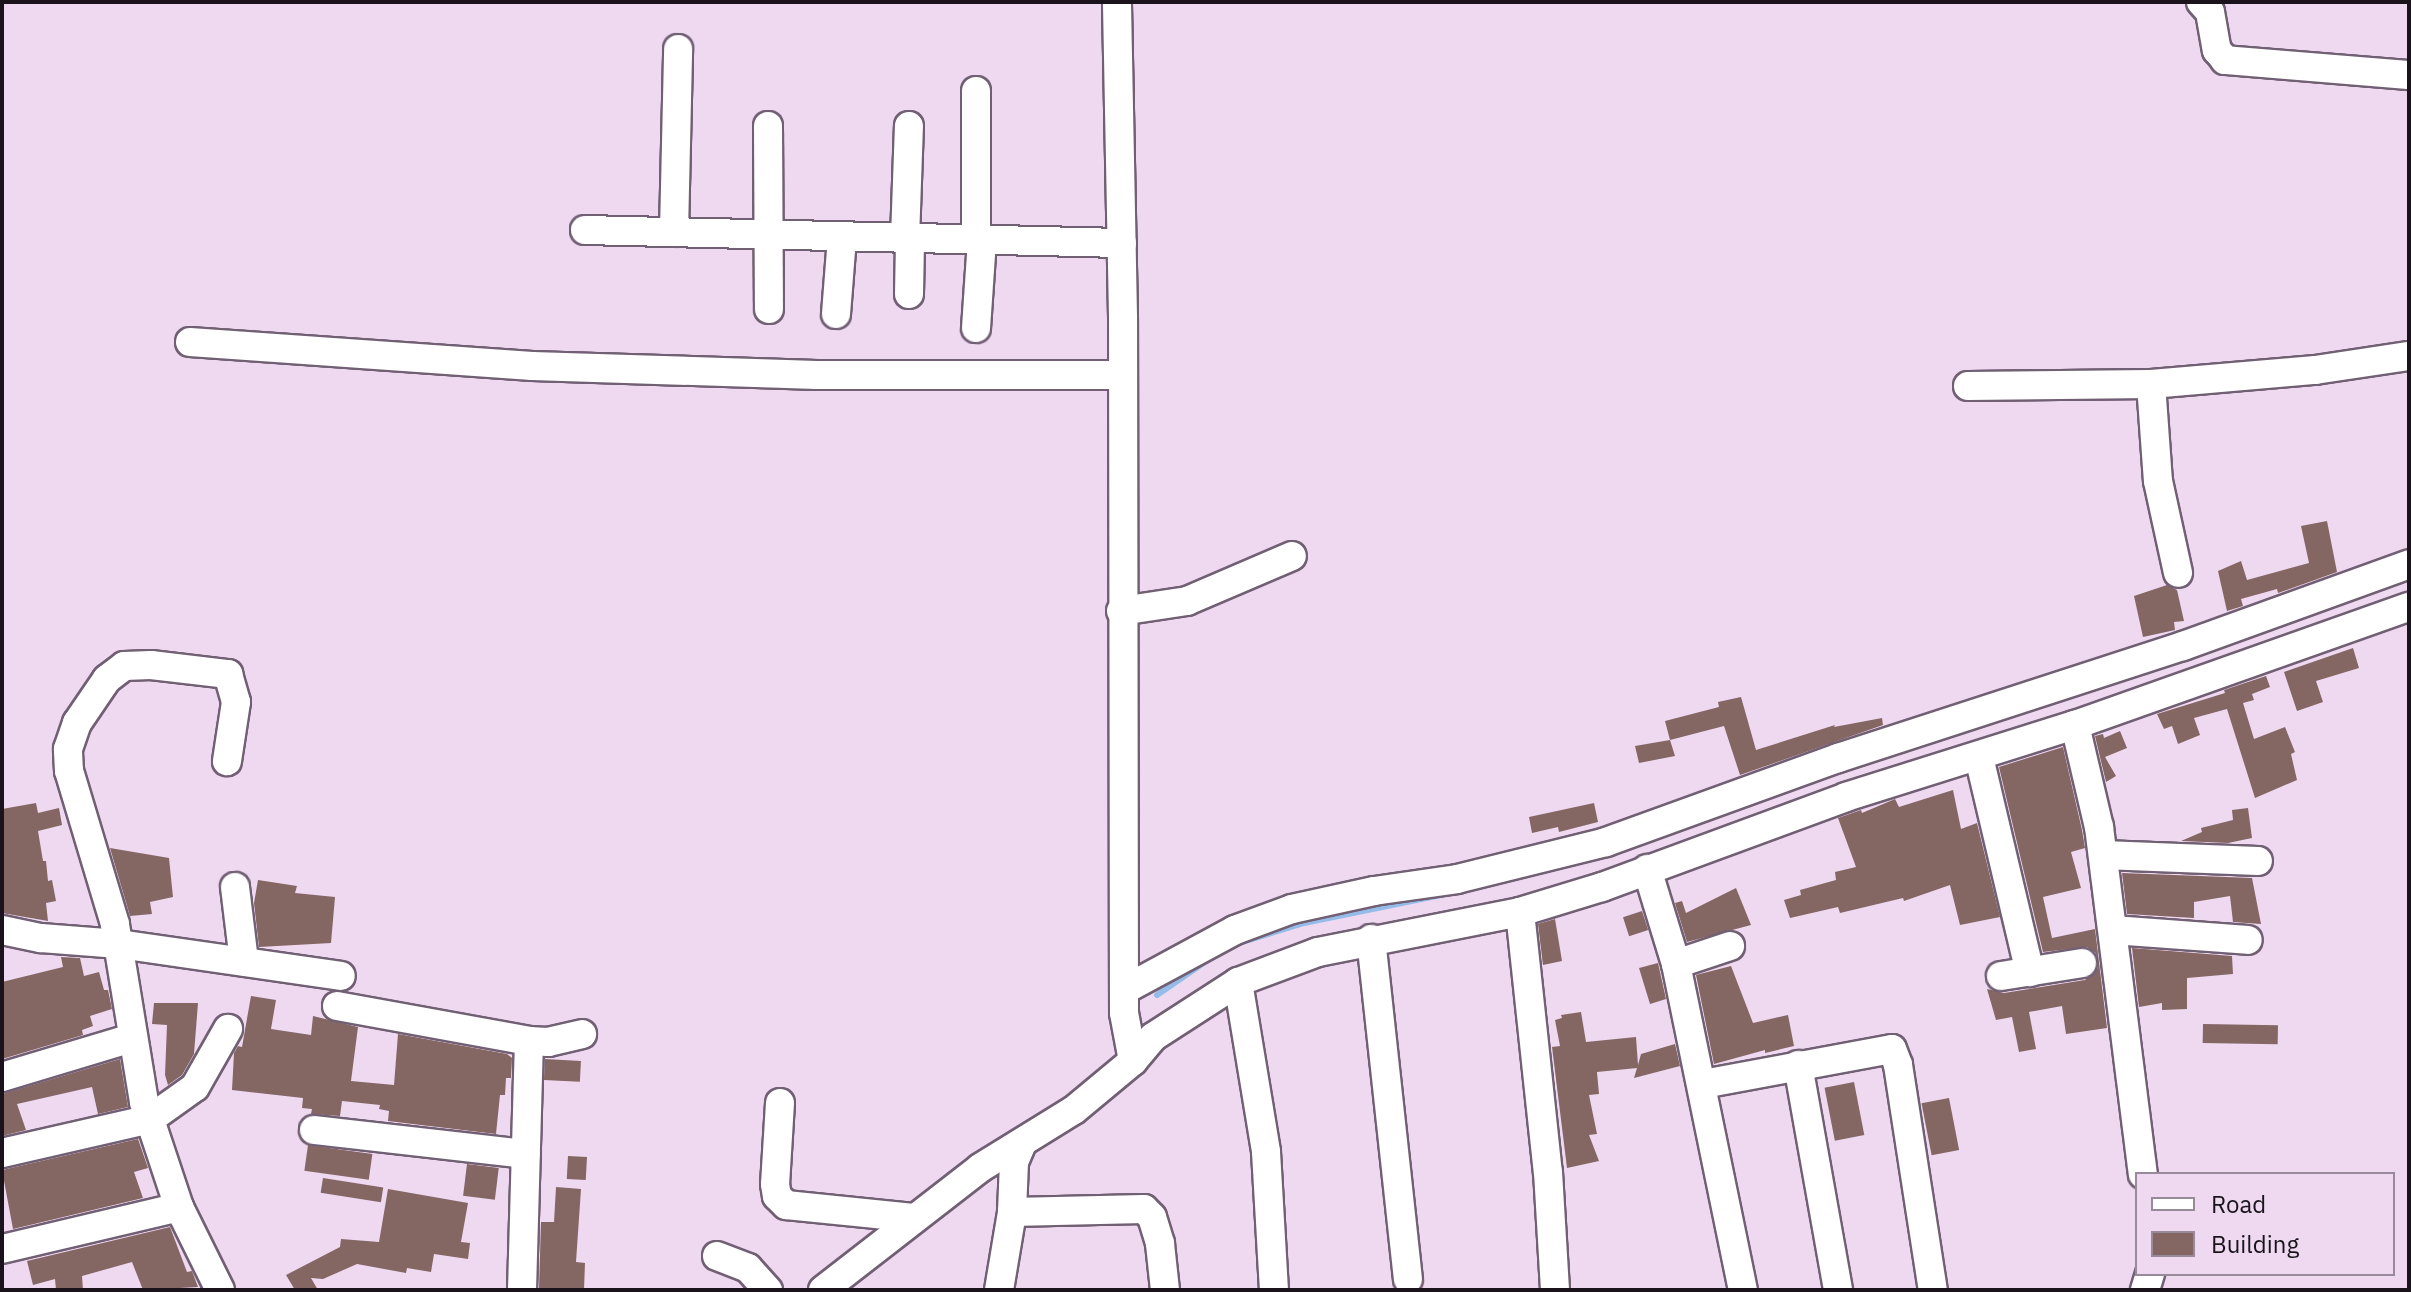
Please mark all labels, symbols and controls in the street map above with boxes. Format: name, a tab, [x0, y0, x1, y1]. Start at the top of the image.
legend	[2135, 1172, 2395, 1276]
text: Road	[2211, 1188, 2266, 1220]
text: Building	[2211, 1228, 2299, 1260]

